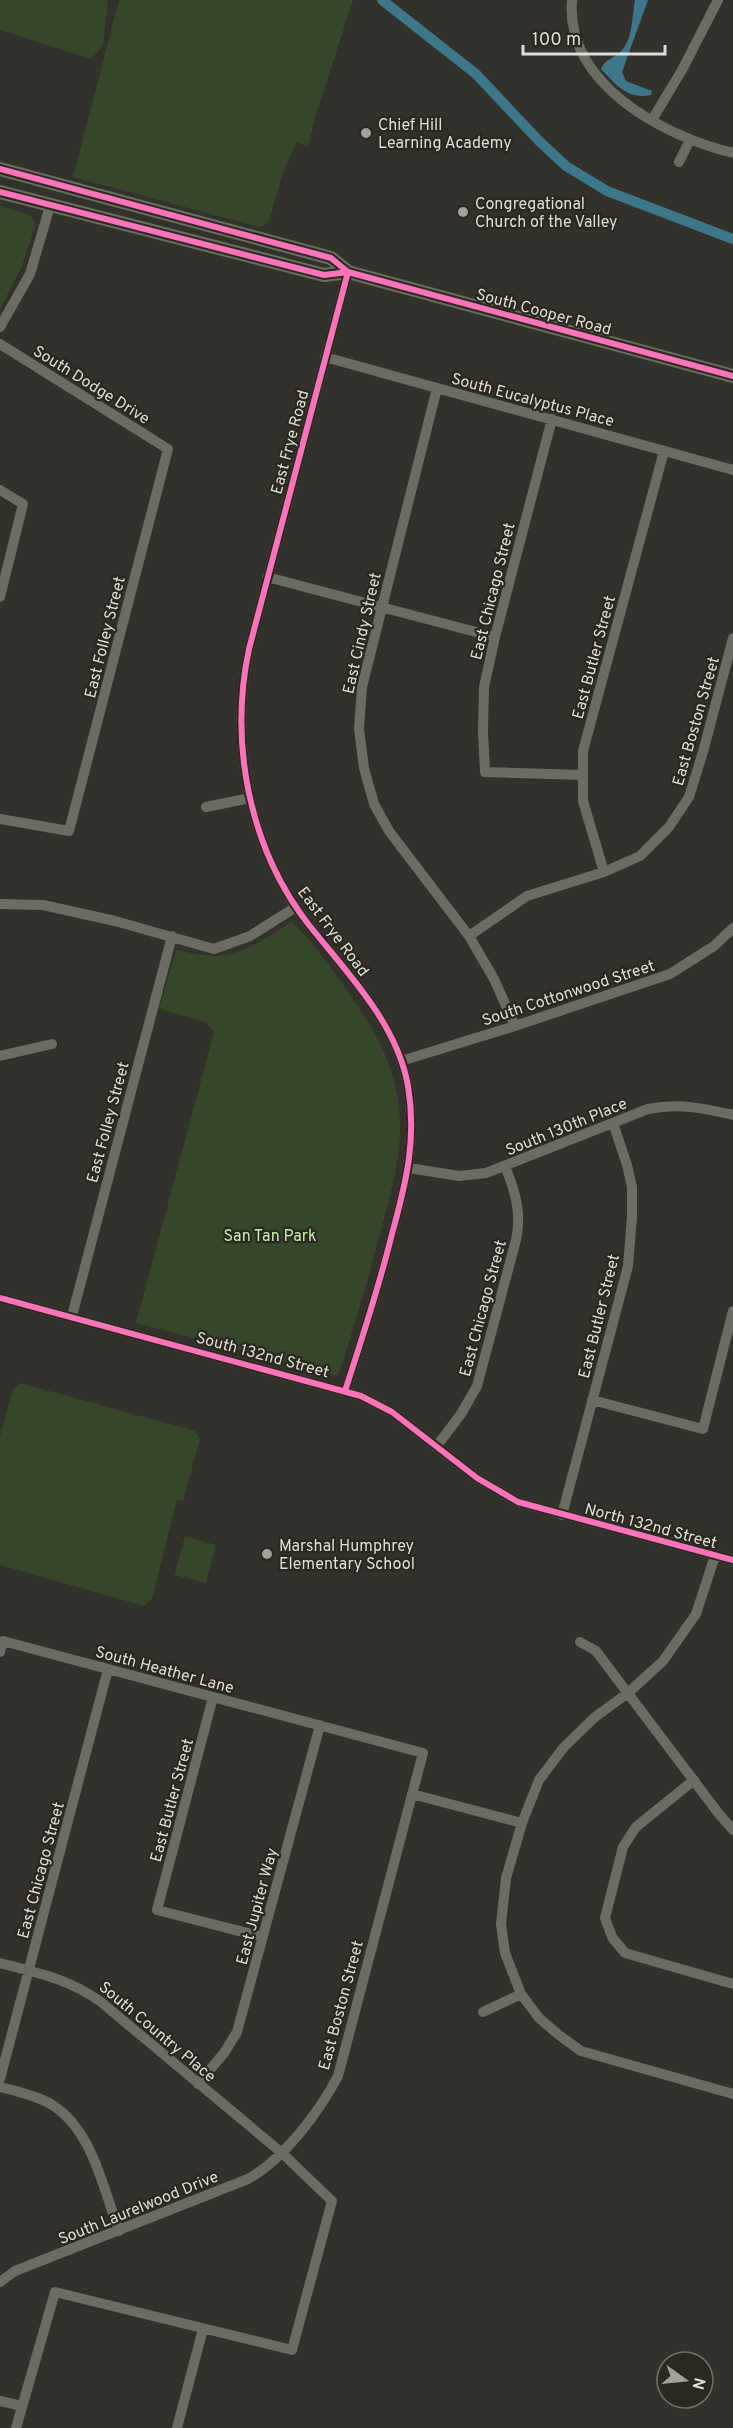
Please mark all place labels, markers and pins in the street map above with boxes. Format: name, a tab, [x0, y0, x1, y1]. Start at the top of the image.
place label: Chief Hill Learning Academy	[378, 116, 512, 154]
marker: Chief Hill Learning Academy	[359, 126, 373, 140]
place label: Congregational Church of the Valley	[475, 195, 618, 233]
marker: Congregational Church of the Valley	[456, 205, 470, 219]
place label: Marshal Humphrey Elementary School	[279, 1537, 415, 1575]
marker: Marshal Humphrey Elementary School	[260, 1547, 274, 1561]

